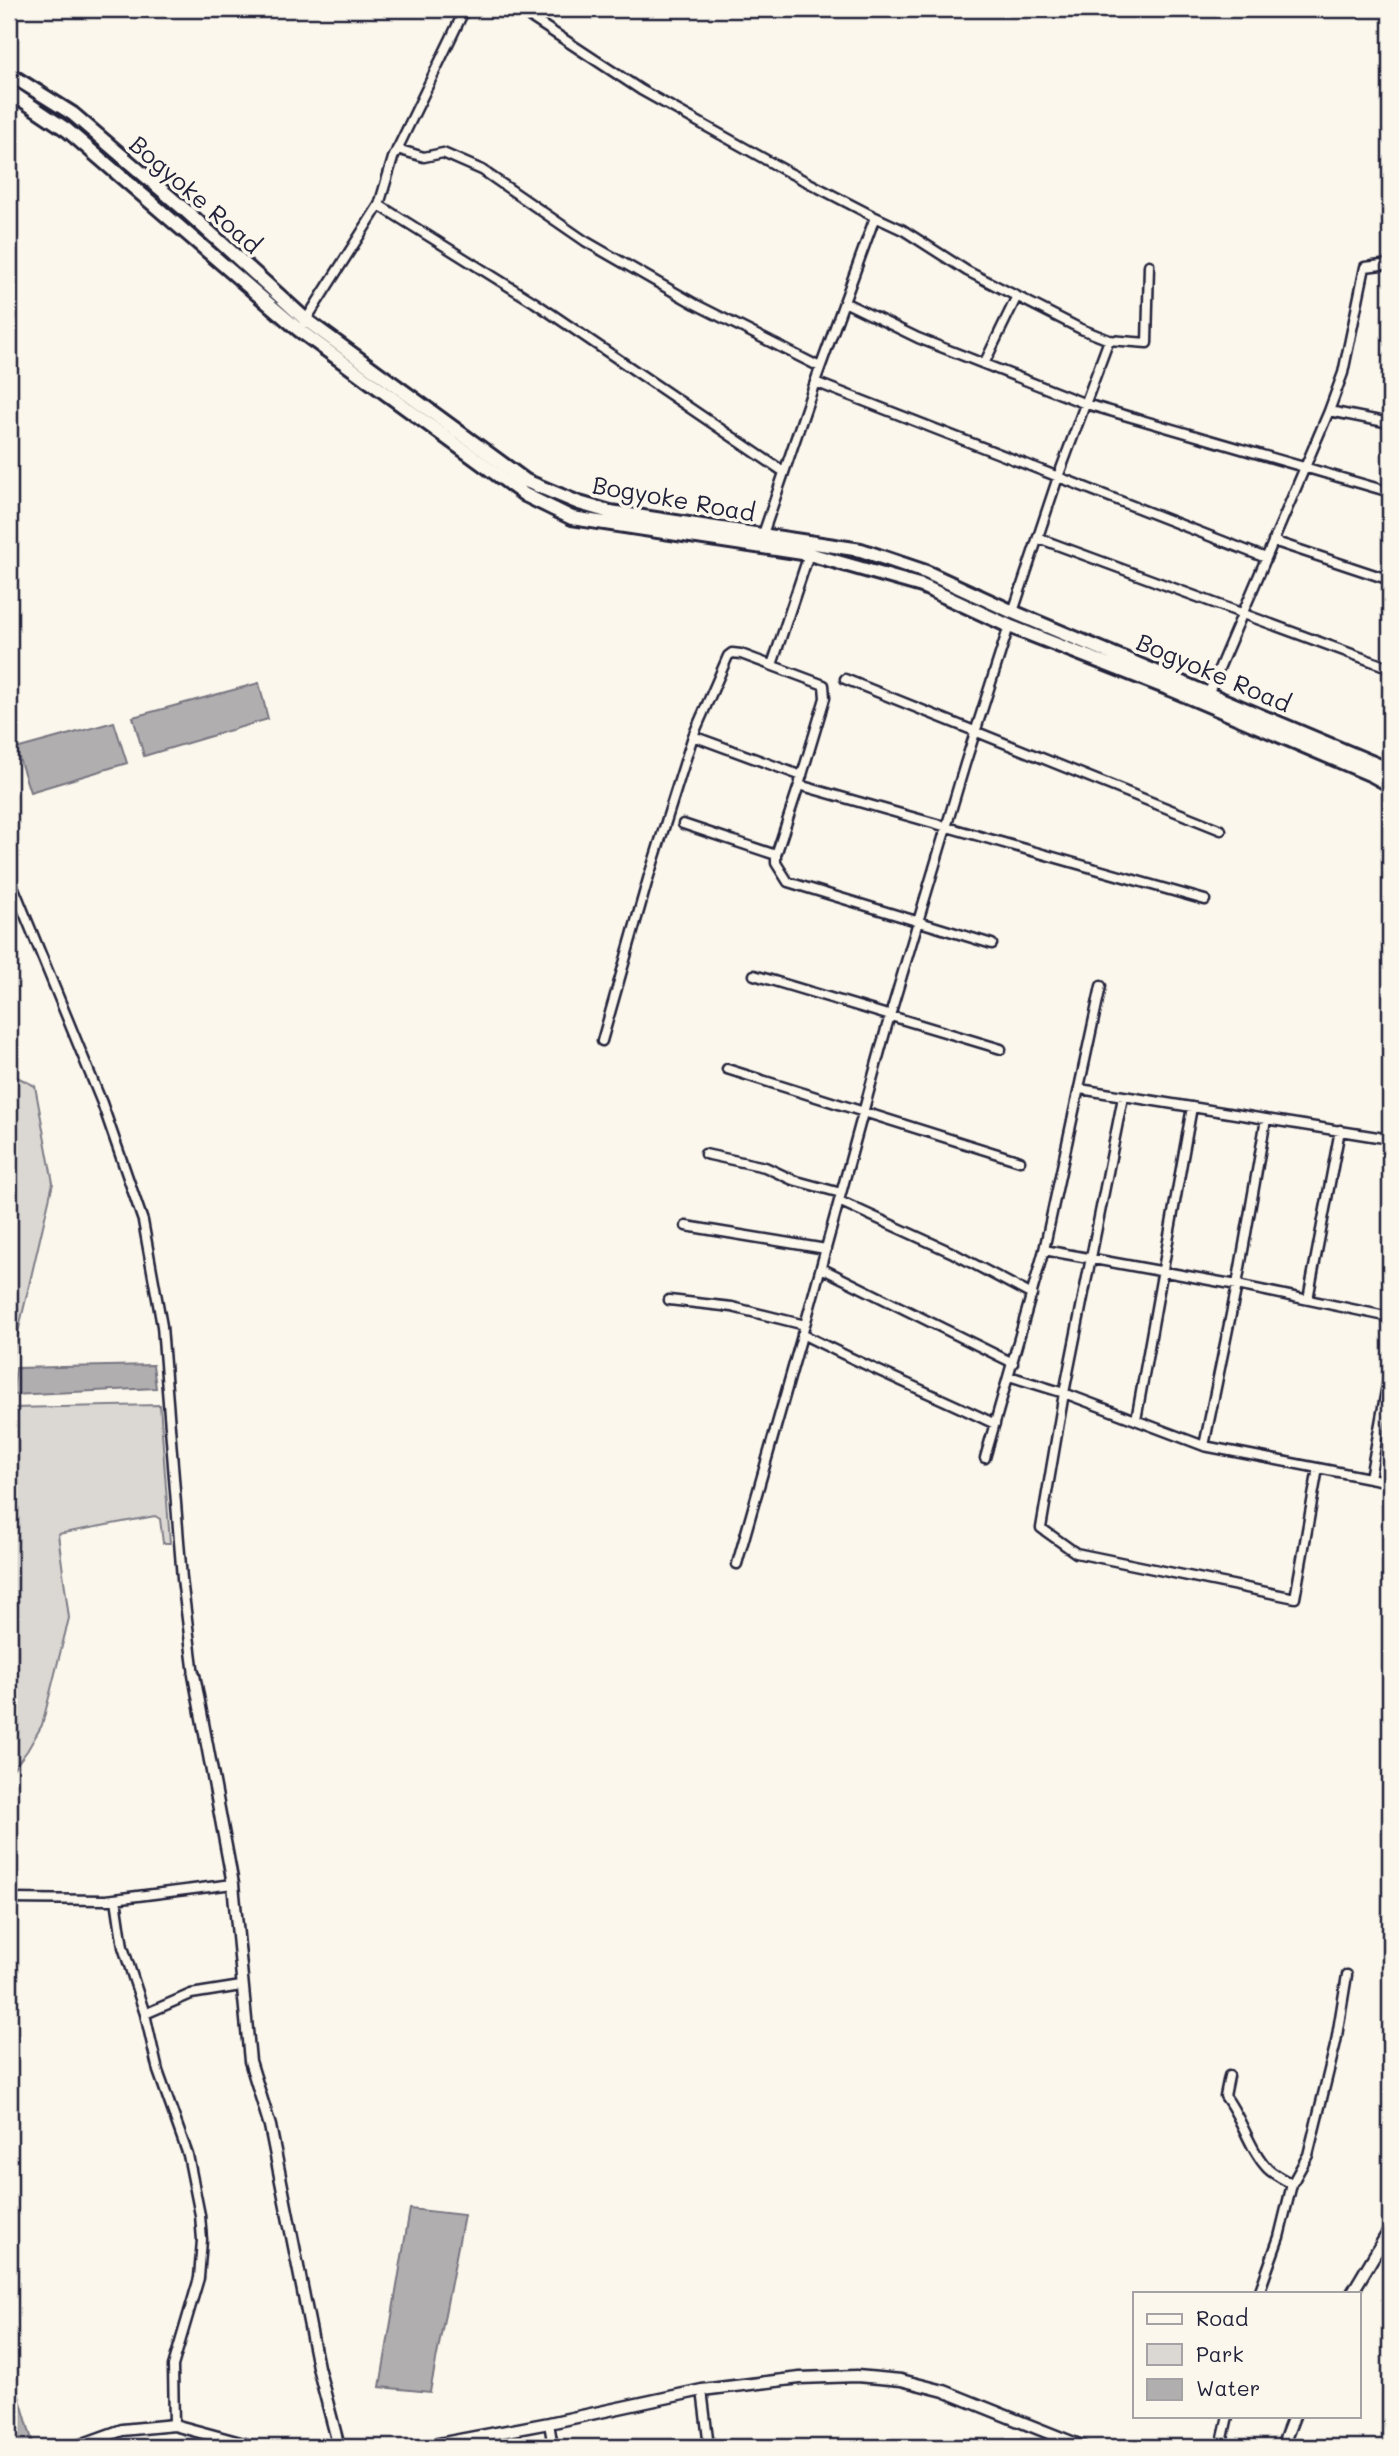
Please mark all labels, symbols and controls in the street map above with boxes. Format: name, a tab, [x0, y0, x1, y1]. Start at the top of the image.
street label: Bogyoke Road	[124, 128, 268, 260]
street label: Bogyoke Road	[590, 468, 758, 528]
street label: Bogyoke Road	[1132, 626, 1296, 718]
legend	[1133, 2292, 1360, 2418]
text: Road	[1196, 2304, 1248, 2331]
text: Park	[1196, 2340, 1244, 2367]
text: Water	[1196, 2374, 1260, 2401]

